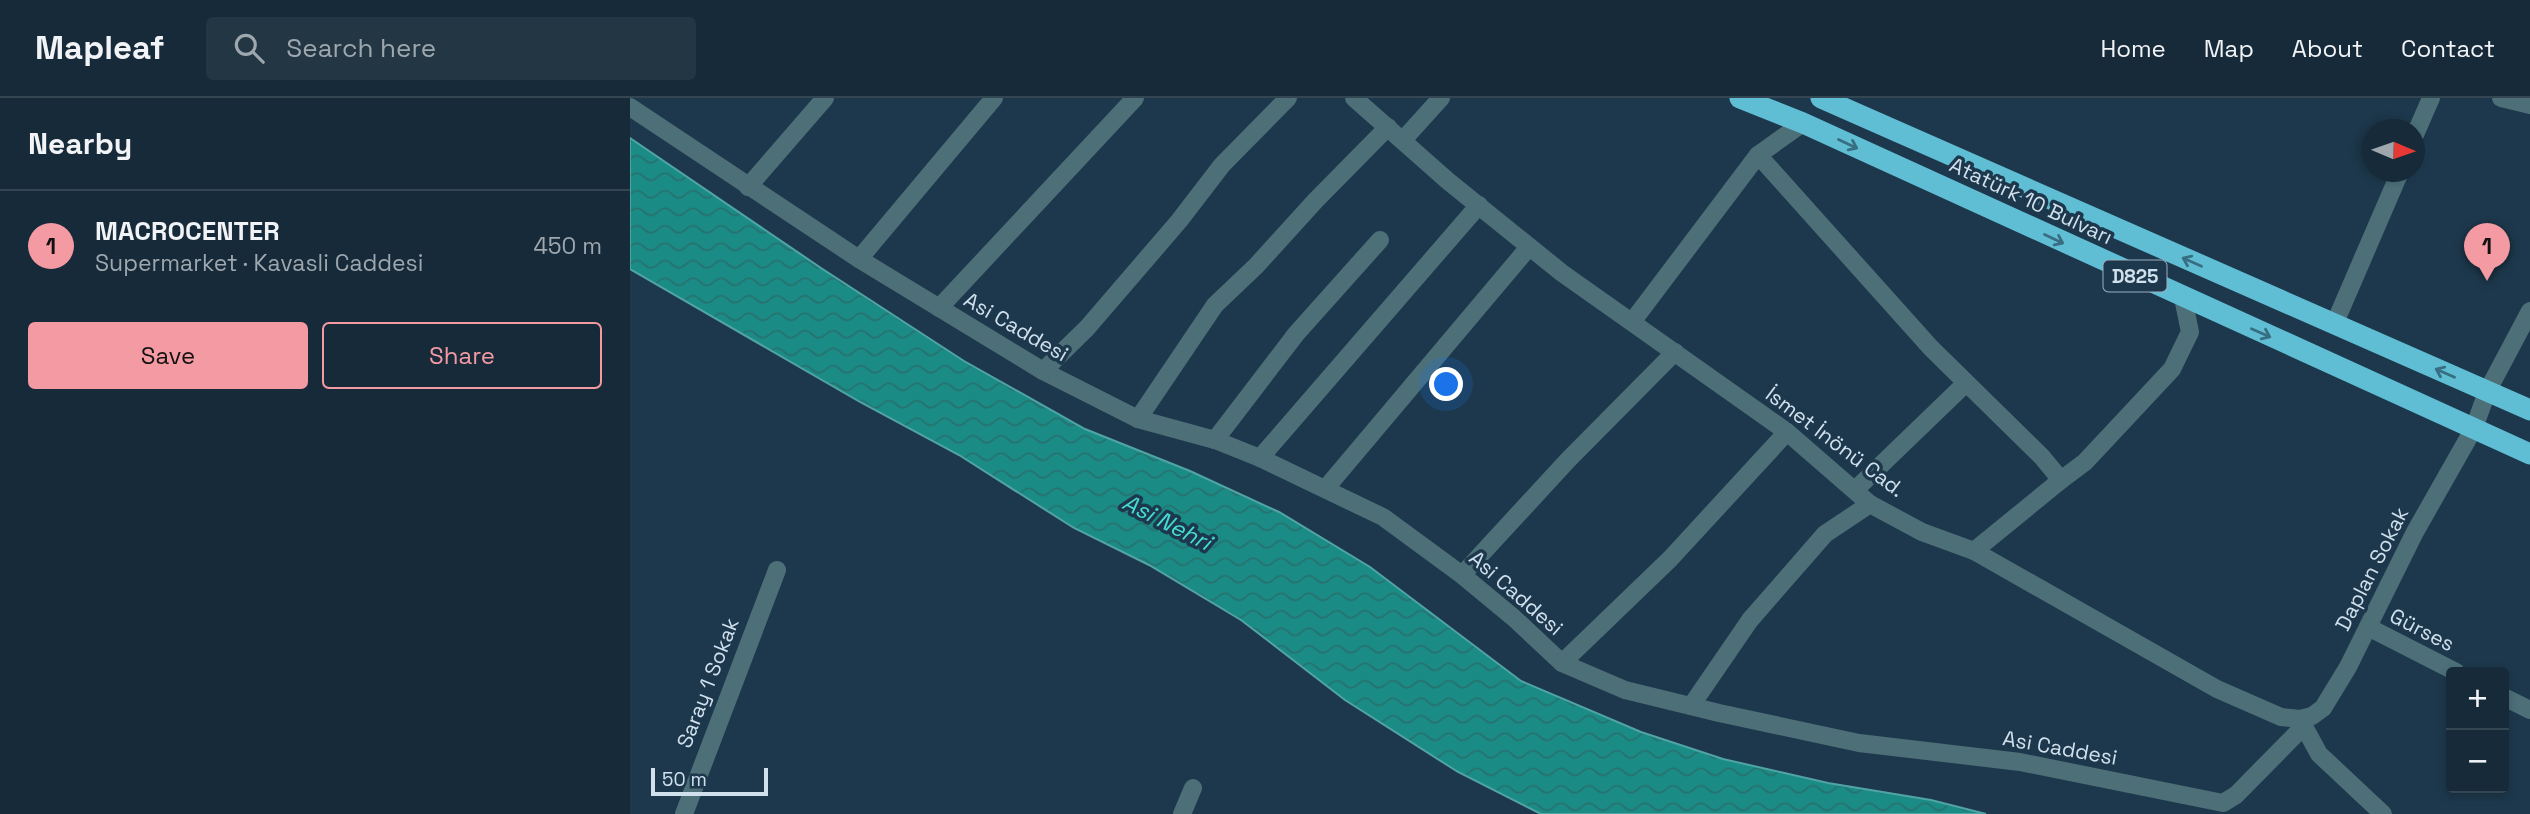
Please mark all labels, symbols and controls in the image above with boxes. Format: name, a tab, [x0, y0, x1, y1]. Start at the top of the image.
search box	[206, 17, 696, 80]
text: Mapleaf	[35, 27, 164, 69]
icon: search	[230, 29, 268, 67]
text: Search here	[286, 31, 436, 65]
text: Home	[2100, 33, 2166, 64]
text: Map	[2204, 33, 2254, 64]
text: About	[2292, 33, 2363, 64]
text: Contact	[2401, 33, 2495, 64]
north arrow	[2362, 119, 2425, 182]
text: Nearby	[28, 124, 132, 163]
one-way arrow	[1836, 138, 1858, 151]
street label: Atatürk 10 Bulvarı	[1945, 151, 2117, 250]
text: MACROCENTER	[95, 214, 280, 248]
pin: 1	[2464, 223, 2510, 281]
text: 1	[46, 231, 56, 261]
text: 450 m	[533, 231, 602, 261]
one-way arrow	[2043, 233, 2064, 246]
text: Supermarket · Kavasli Caddesi	[95, 248, 423, 278]
one-way arrow	[2182, 255, 2203, 268]
road number: D825	[2104, 260, 2166, 292]
street label: Asi Caddesi	[959, 286, 1073, 367]
button: Save	[28, 322, 308, 389]
button: Share	[322, 322, 602, 389]
one-way arrow	[2250, 327, 2272, 340]
one-way arrow	[2435, 366, 2456, 379]
your location	[1429, 367, 1463, 401]
street label: İsmet İnönü Cad.	[1760, 380, 1910, 503]
water label: Asi Nehri	[1118, 487, 1218, 558]
street label: Daplan Sokak	[2329, 502, 2414, 635]
street label: Asi Caddesi	[1464, 544, 1569, 641]
street label: Gürses	[2385, 602, 2459, 657]
street label: Saray 1 Sokak	[670, 614, 745, 752]
map controls	[2446, 667, 2509, 793]
button: +	[2446, 667, 2509, 730]
street label: Asi Caddesi	[2001, 724, 2119, 771]
button: −	[2446, 730, 2509, 793]
scale bar	[651, 765, 768, 797]
text: 50 m	[662, 767, 707, 792]

